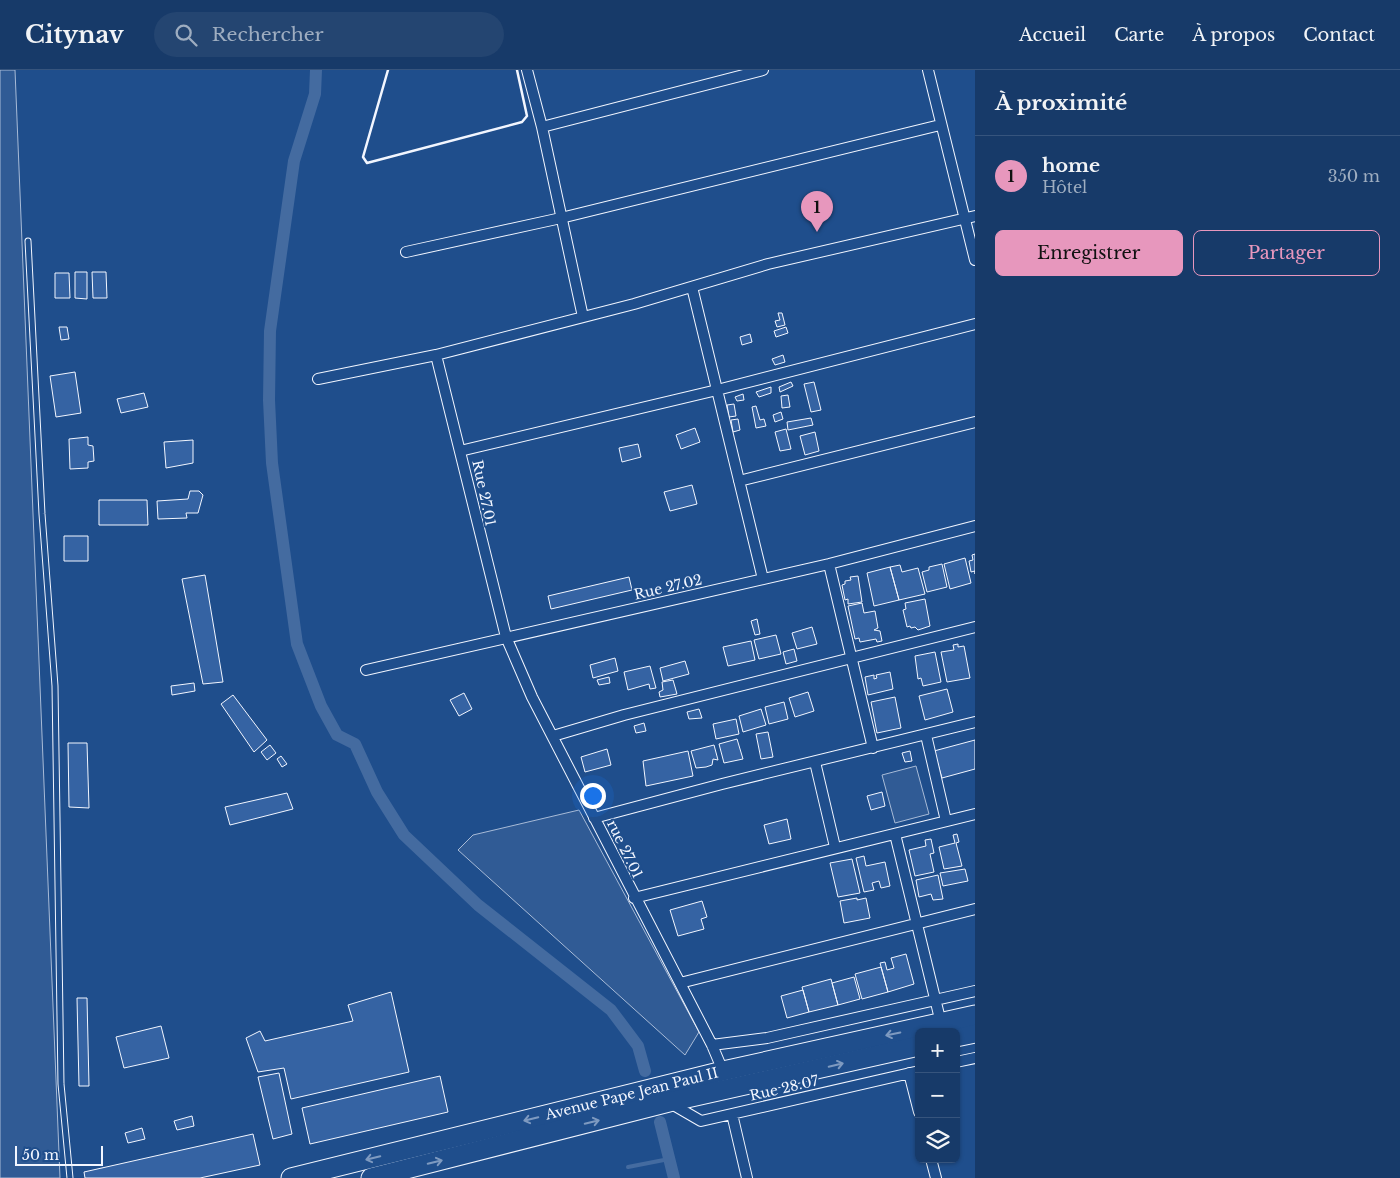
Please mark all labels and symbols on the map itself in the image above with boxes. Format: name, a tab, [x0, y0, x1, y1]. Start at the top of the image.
pin: 1	[801, 191, 833, 232]
street label: Rue 27.01	[468, 458, 500, 528]
street label: Rue 27.02	[632, 570, 704, 604]
your location	[580, 783, 606, 809]
street label: rue 27.01	[603, 817, 647, 881]
one-way arrow	[886, 1030, 902, 1039]
one-way arrow	[827, 1060, 843, 1069]
street label: Avenue Pape Jean Paul II	[542, 1063, 720, 1124]
street label: Rue 28.07	[748, 1071, 821, 1105]
one-way arrow	[523, 1115, 539, 1124]
one-way arrow	[584, 1116, 600, 1126]
scale bar	[15, 1143, 102, 1166]
one-way arrow	[365, 1154, 381, 1163]
one-way arrow	[426, 1157, 442, 1166]

